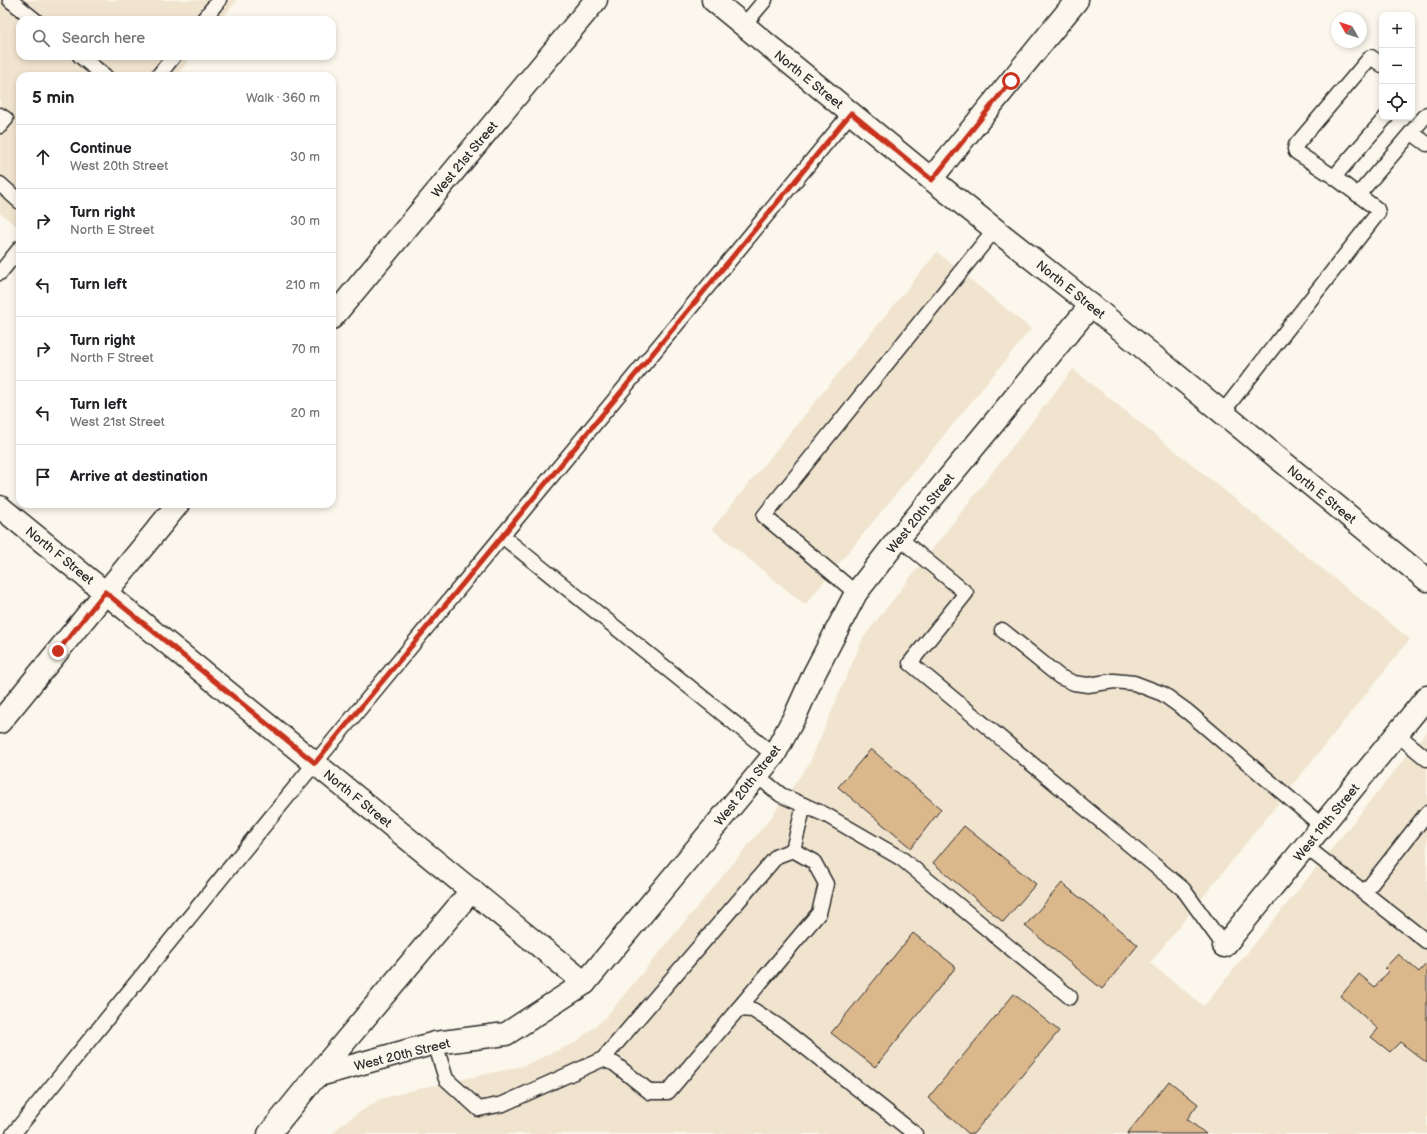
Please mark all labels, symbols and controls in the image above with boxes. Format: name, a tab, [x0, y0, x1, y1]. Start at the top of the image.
north arrow	[1331, 12, 1367, 48]
map controls	[1379, 12, 1415, 120]
button: +	[1379, 12, 1415, 48]
search box	[16, 16, 336, 60]
icon: search	[30, 27, 52, 49]
text: Search here	[62, 29, 145, 48]
street label: North E Street	[771, 47, 846, 112]
button: −	[1379, 48, 1415, 84]
route start	[1002, 72, 1020, 90]
button: locate	[1379, 84, 1415, 120]
text: 5 min	[32, 88, 75, 108]
text: Walk · 360 m	[246, 90, 320, 106]
street label: West 21st Street	[428, 118, 501, 201]
text: Continue	[70, 139, 132, 158]
icon: ahead	[32, 146, 54, 168]
text: 30 m	[290, 149, 320, 165]
text: West 20th Street	[70, 158, 168, 174]
text: Turn right	[70, 203, 135, 222]
icon: right	[32, 210, 54, 232]
text: 30 m	[290, 213, 320, 229]
text: North E Street	[70, 222, 154, 238]
street label: North E Street	[1033, 257, 1108, 322]
icon: left	[32, 274, 54, 296]
text: Turn left	[70, 275, 127, 294]
text: 210 m	[286, 277, 320, 293]
text: Turn right	[70, 331, 135, 350]
icon: right	[32, 338, 54, 360]
text: 70 m	[292, 341, 320, 357]
text: North F Street	[70, 350, 153, 366]
text: Turn left	[70, 395, 127, 414]
icon: left	[32, 402, 54, 424]
text: 20 m	[290, 405, 320, 421]
text: West 21st Street	[70, 414, 165, 430]
street label: North E Street	[1284, 462, 1359, 527]
icon: arrive	[32, 466, 54, 488]
text: Arrive at destination	[70, 467, 208, 486]
street label: West 20th Street	[884, 470, 958, 557]
street label: North F Street	[22, 523, 97, 588]
route end	[49, 642, 67, 660]
street label: West 20th Street	[711, 742, 784, 829]
street label: North F Street	[320, 766, 395, 831]
street label: West 19th Street	[1291, 781, 1363, 865]
street label: West 20th Street	[353, 1035, 452, 1075]

